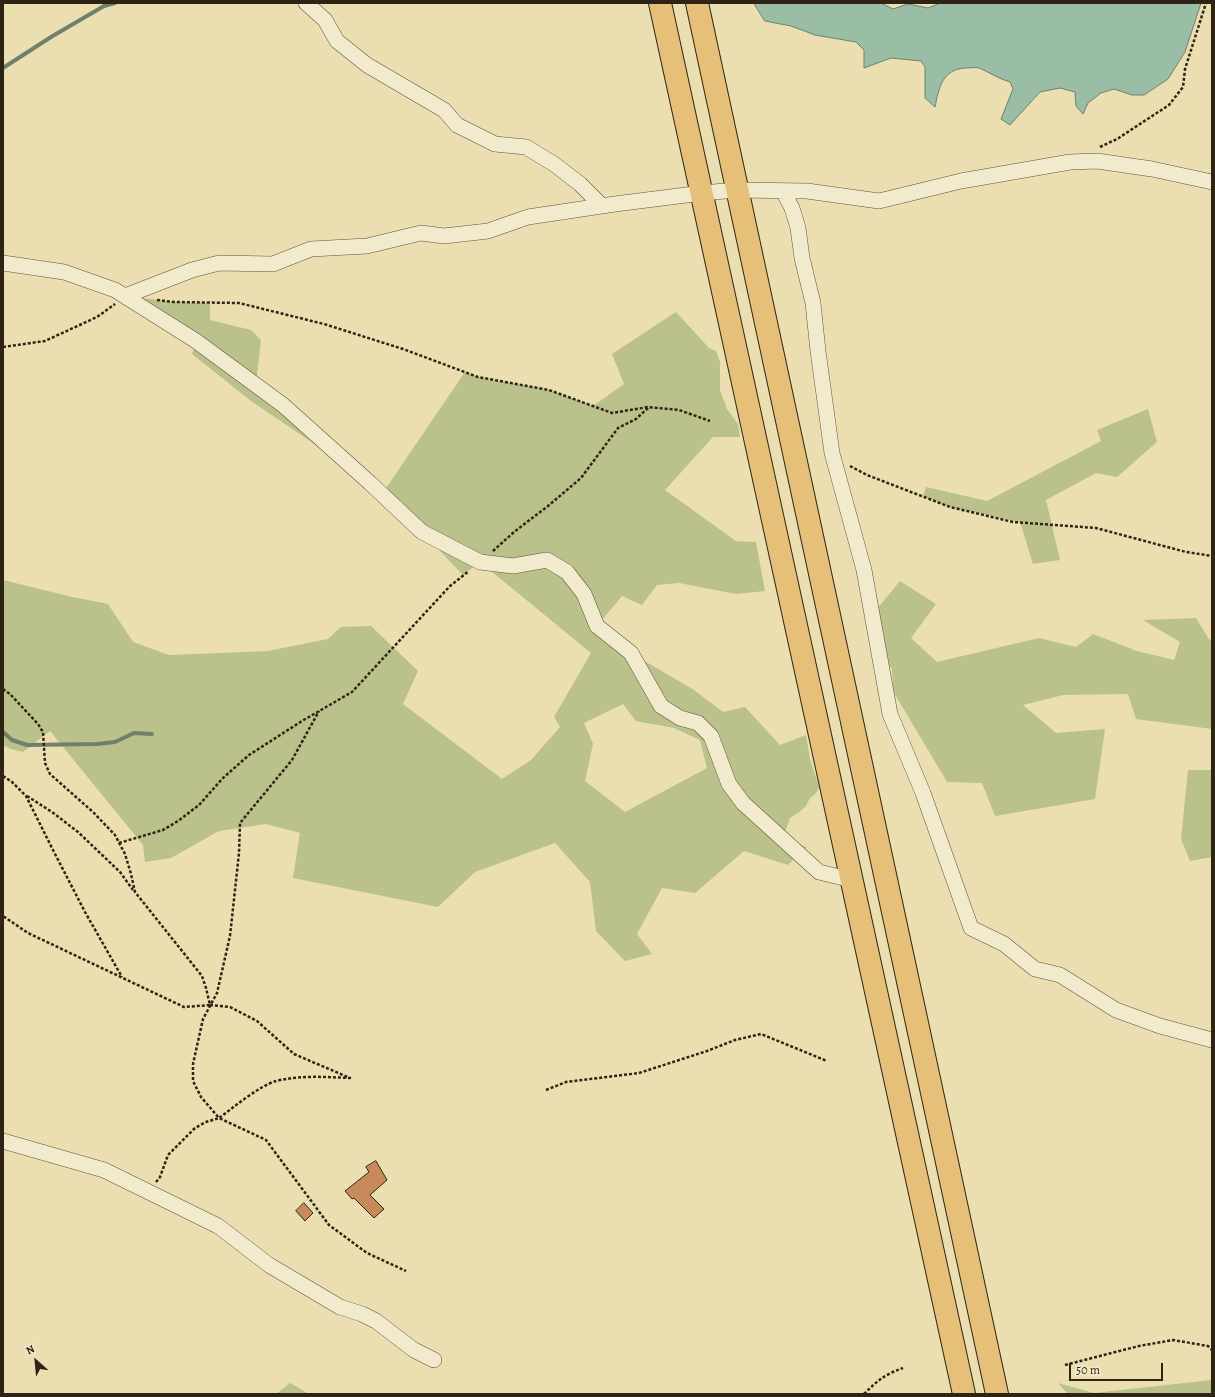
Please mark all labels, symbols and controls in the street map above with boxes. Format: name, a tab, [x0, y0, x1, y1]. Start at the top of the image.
north arrow	[16, 1341, 56, 1381]
text: N	[23, 1341, 37, 1358]
scale bar	[1071, 1355, 1165, 1381]
text: 50 m	[1076, 1362, 1100, 1378]

